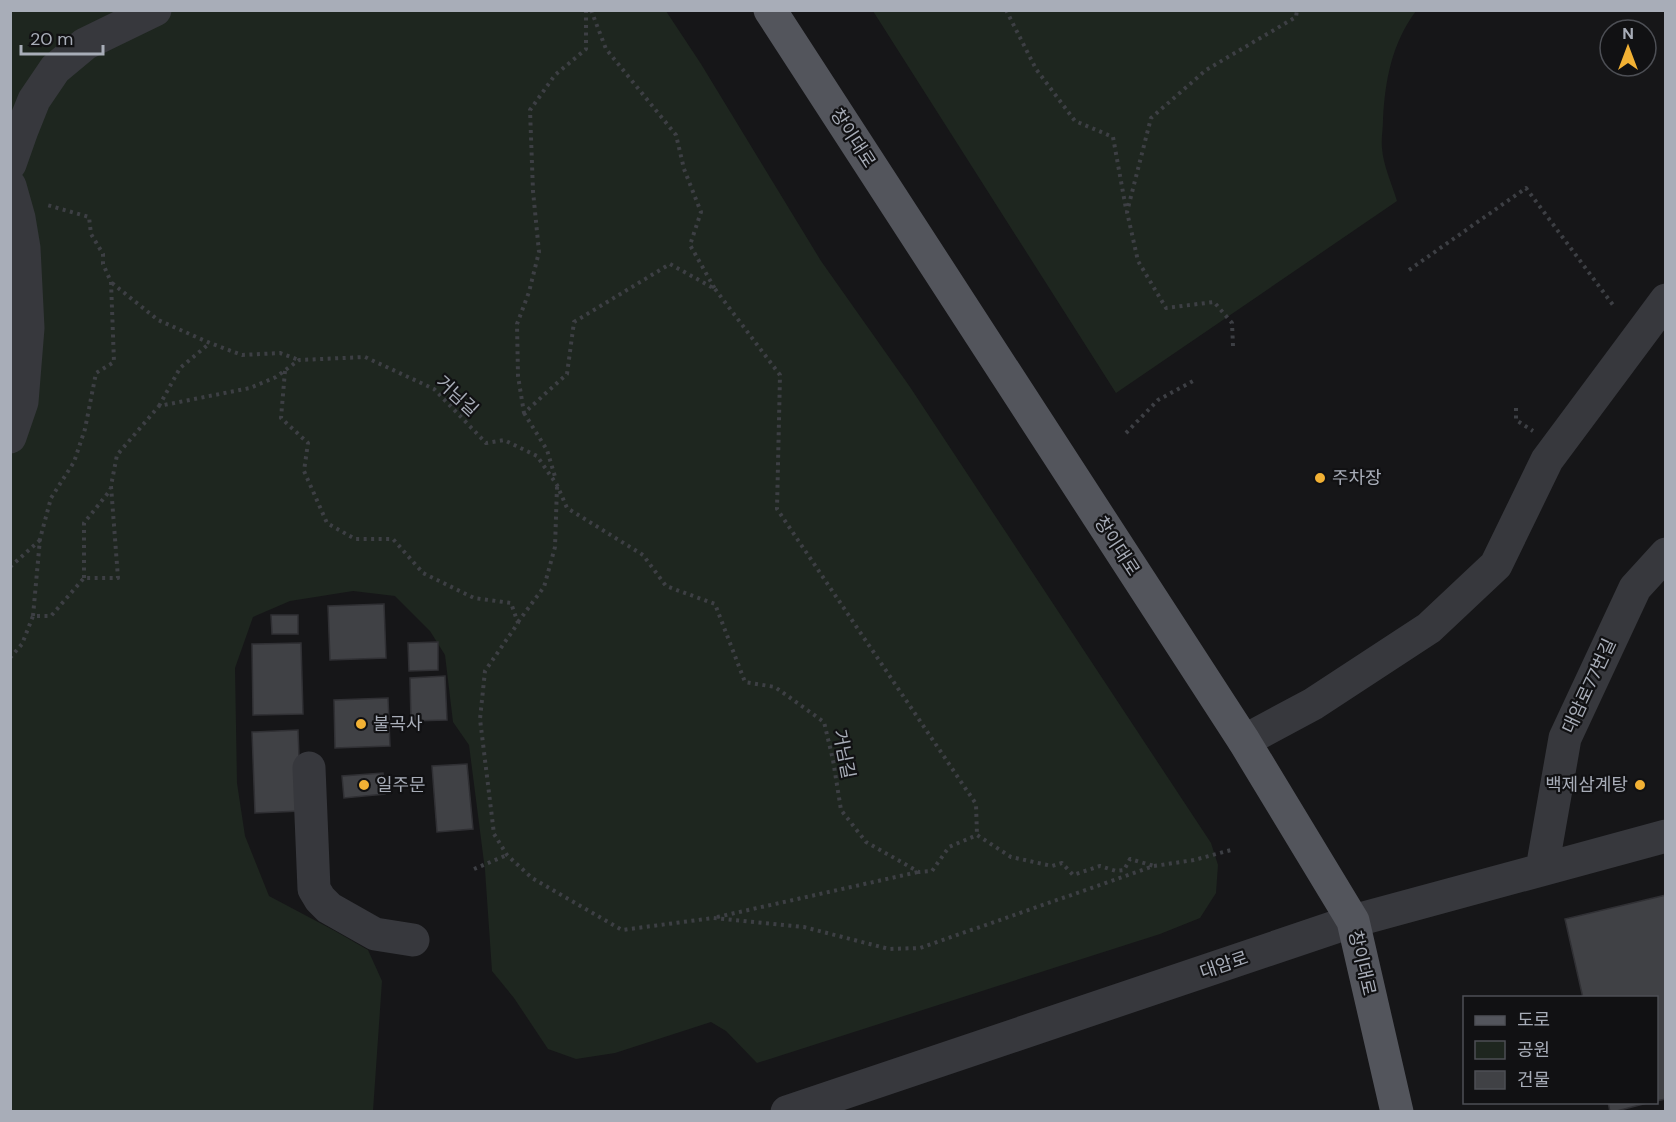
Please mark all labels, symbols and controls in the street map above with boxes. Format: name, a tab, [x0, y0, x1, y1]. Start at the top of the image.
scale bar	[21, 18, 104, 56]
north arrow	[1598, 18, 1658, 78]
text: N	[1622, 23, 1634, 44]
text: 20 m	[30, 27, 73, 51]
street label: 창이대로	[825, 104, 881, 172]
street label: 거님길	[431, 370, 483, 422]
place label: 주차장	[1332, 466, 1382, 490]
marker: 주차장	[1313, 471, 1327, 485]
street label: 창이대로	[1089, 512, 1145, 580]
street label: 대암로77번길	[1557, 635, 1621, 737]
place label: 불곡사	[373, 712, 423, 736]
marker: 불곡사	[354, 717, 368, 731]
street label: 거님길	[827, 727, 861, 781]
place label: 일주문	[376, 773, 426, 797]
place label: 백제삼계탕	[1545, 773, 1628, 797]
marker: 일주문	[357, 778, 371, 792]
marker: 백제삼계탕	[1633, 778, 1647, 792]
street label: 창이대로	[1343, 928, 1381, 998]
street label: 대암로	[1197, 946, 1251, 984]
legend	[1463, 996, 1658, 1104]
text: 도로	[1517, 1008, 1550, 1032]
text: 공원	[1517, 1038, 1550, 1062]
text: 건물	[1517, 1068, 1550, 1092]

